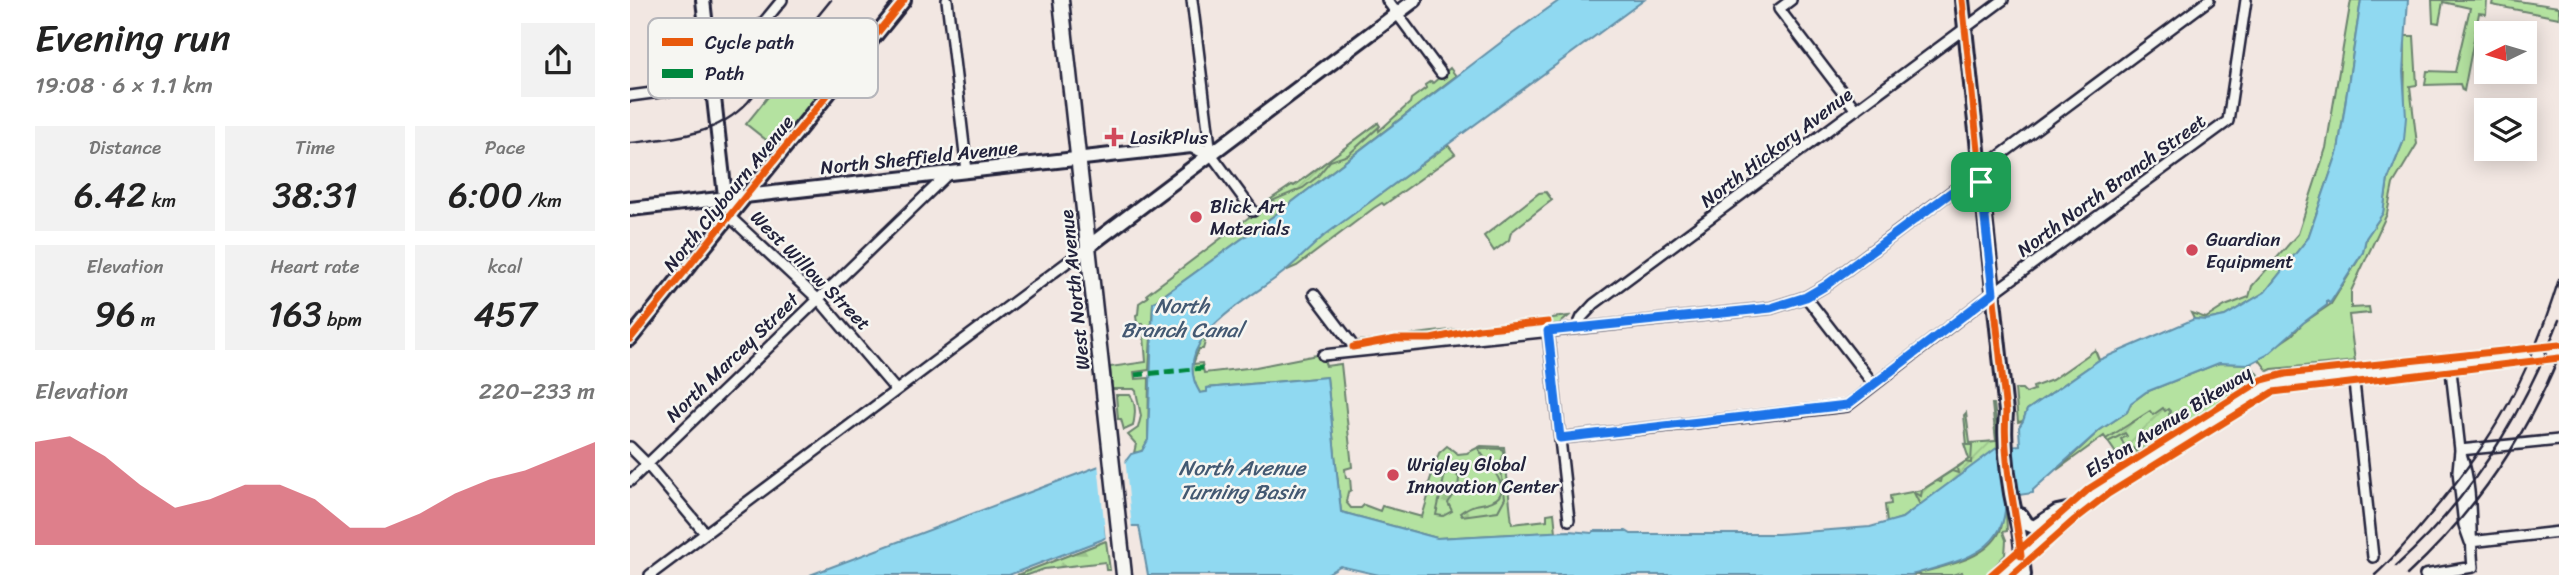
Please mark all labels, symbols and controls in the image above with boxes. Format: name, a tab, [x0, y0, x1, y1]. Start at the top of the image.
text: Evening run	[35, 5, 231, 72]
legend	[648, 18, 878, 98]
north arrow	[2474, 21, 2538, 84]
map controls	[2474, 21, 2537, 161]
button: share	[521, 23, 595, 97]
text: Cycle path	[705, 26, 794, 59]
text: Path	[705, 57, 744, 90]
text: 19:08 · 6 × 1.1 km	[35, 65, 213, 106]
street label: North Hickory Avenue	[1693, 79, 1860, 216]
button: layers	[2474, 98, 2537, 161]
street label: North North Branch Street	[2009, 105, 2213, 266]
street label: North Clybourn Avenue	[654, 107, 803, 279]
place label: LasikPlus	[1130, 121, 1208, 154]
marker: LasikPlus	[1104, 127, 1124, 147]
text: Distance	[89, 131, 161, 164]
text: Time	[295, 131, 335, 164]
text: Pace	[485, 131, 525, 164]
street label: North Sheffield Avenue	[819, 131, 1020, 184]
pin	[1951, 152, 2011, 212]
icon: arrive	[1962, 163, 2000, 201]
text: 6.42	[74, 164, 146, 226]
text: 38:31	[272, 164, 358, 226]
text: 6:00	[448, 164, 523, 226]
text: km	[146, 184, 176, 217]
text: /km	[523, 184, 562, 217]
place label: Blick Art Materials	[1210, 190, 1290, 245]
street label: West Willow Street	[742, 202, 879, 339]
street label: West North Avenue	[1050, 208, 1099, 372]
marker: Blick Art Materials	[1188, 209, 1204, 225]
place label: Guardian Equipment	[2206, 223, 2294, 278]
marker: Guardian Equipment	[2184, 242, 2200, 258]
text: Elevation	[87, 250, 163, 283]
text: Heart rate	[270, 250, 360, 283]
text: kcal	[488, 250, 522, 283]
text: 96	[95, 283, 136, 345]
text: 163	[268, 283, 322, 345]
text: 457	[473, 283, 537, 345]
street label: North Marcey Street	[658, 283, 808, 430]
water label: North Branch Canal	[1121, 287, 1248, 349]
text: m	[136, 303, 155, 336]
text: bpm	[322, 303, 362, 336]
street label: Elston Avenue Bikeway	[2078, 356, 2259, 486]
text: Elevation	[35, 371, 128, 412]
text: 220–233 m	[479, 371, 595, 412]
place label: Wrigley Global Innovation Center	[1406, 448, 1560, 503]
water label: North Avenue Turning Basin	[1179, 449, 1307, 511]
marker: Wrigley Global Innovation Center	[1385, 467, 1401, 483]

